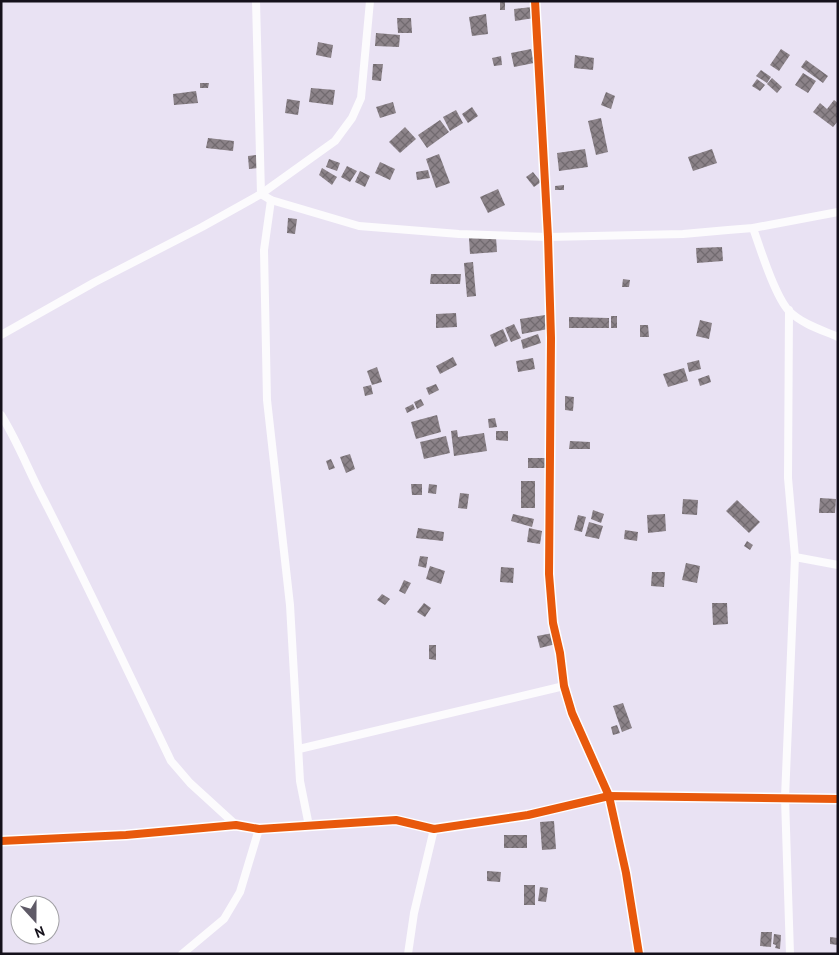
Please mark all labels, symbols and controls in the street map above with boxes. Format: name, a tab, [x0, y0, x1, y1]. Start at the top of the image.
north arrow	[10, 895, 60, 945]
text: N	[32, 922, 47, 942]

